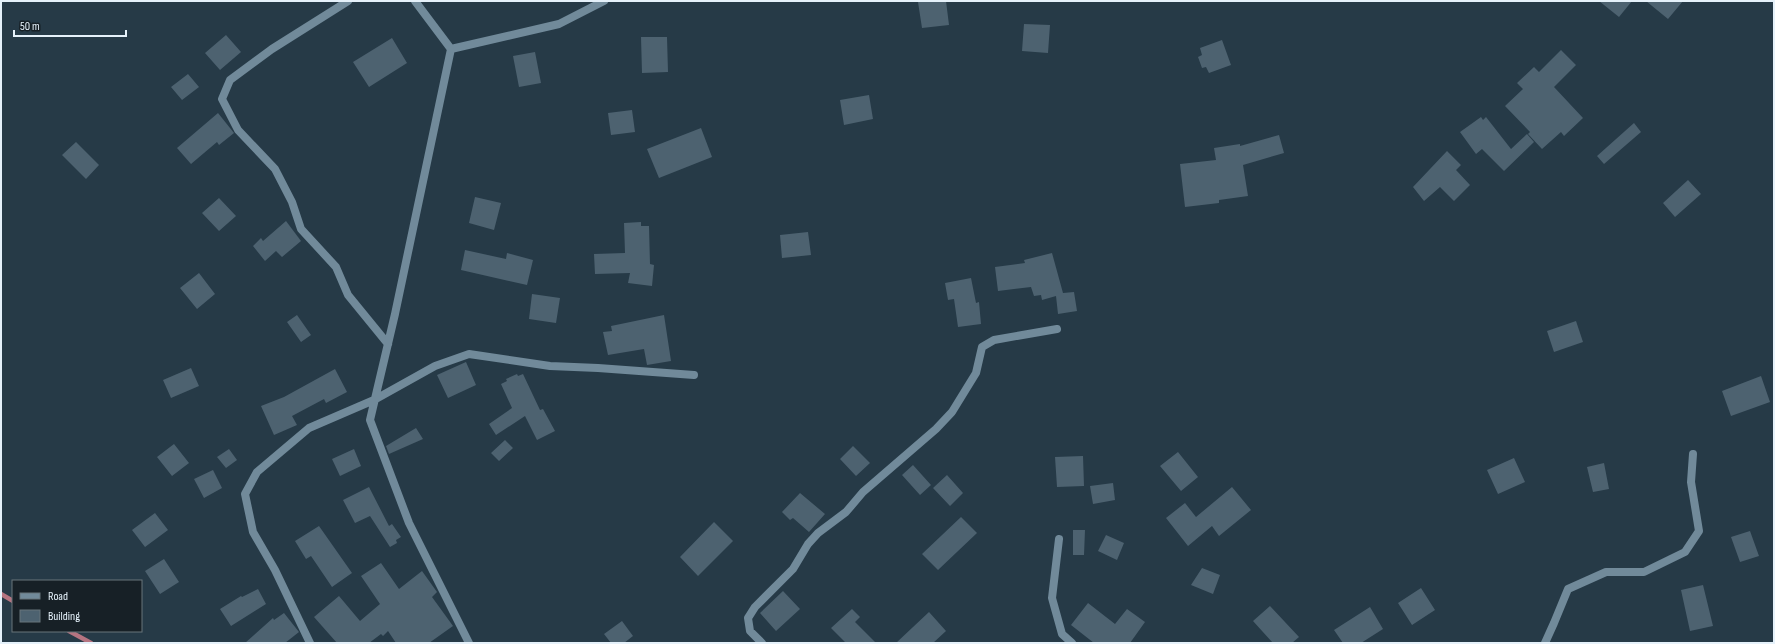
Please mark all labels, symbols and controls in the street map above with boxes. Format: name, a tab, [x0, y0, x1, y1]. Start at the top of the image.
scale bar	[14, 12, 126, 38]
text: 50 m	[20, 19, 40, 34]
legend	[12, 580, 142, 632]
text: Road	[48, 589, 68, 604]
text: Building	[48, 609, 80, 624]

